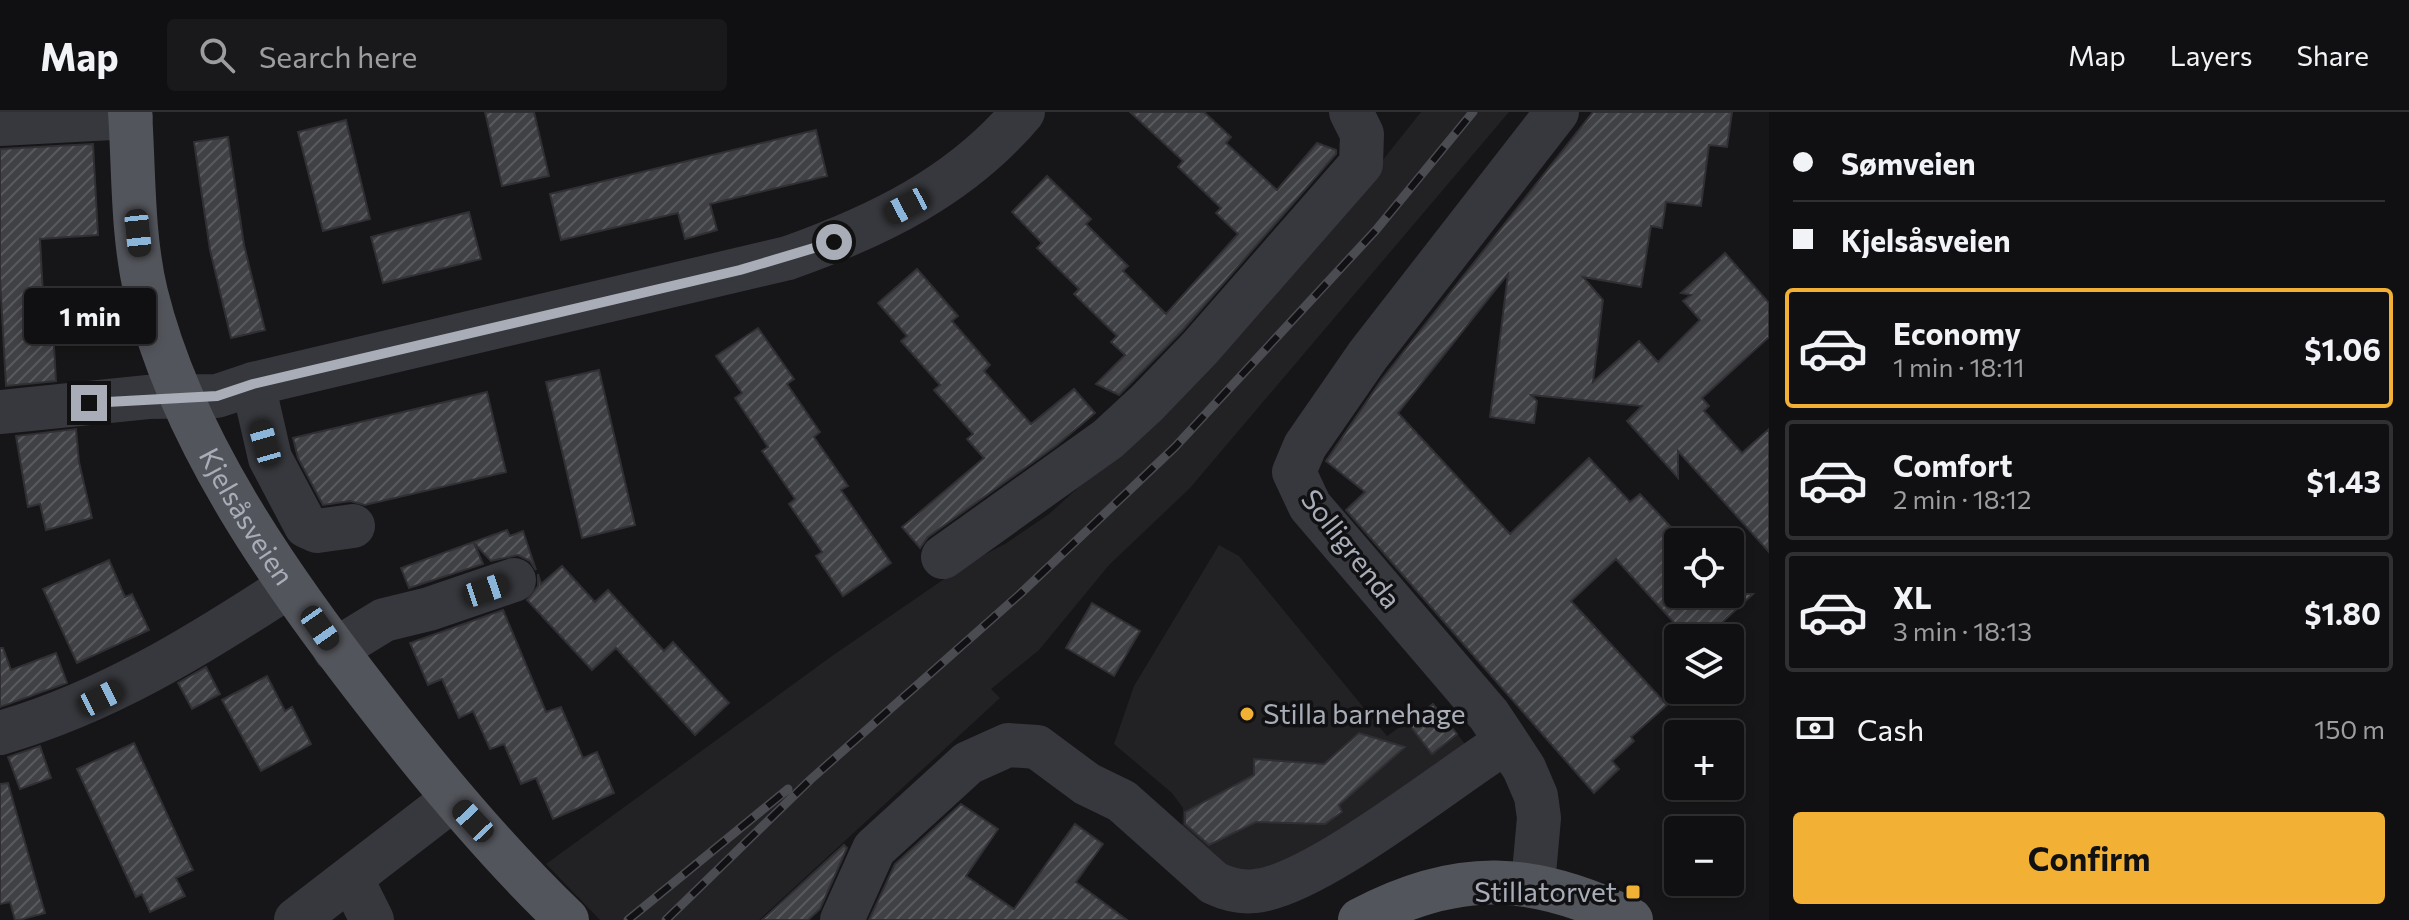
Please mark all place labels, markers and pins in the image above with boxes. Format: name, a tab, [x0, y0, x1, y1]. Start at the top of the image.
place label: Stilla barnehage	[1263, 696, 1466, 730]
marker: Stilla barnehage	[1238, 705, 1256, 723]
place label: Stillatorvet	[1474, 874, 1617, 908]
marker: Stillatorvet	[1624, 883, 1642, 901]

